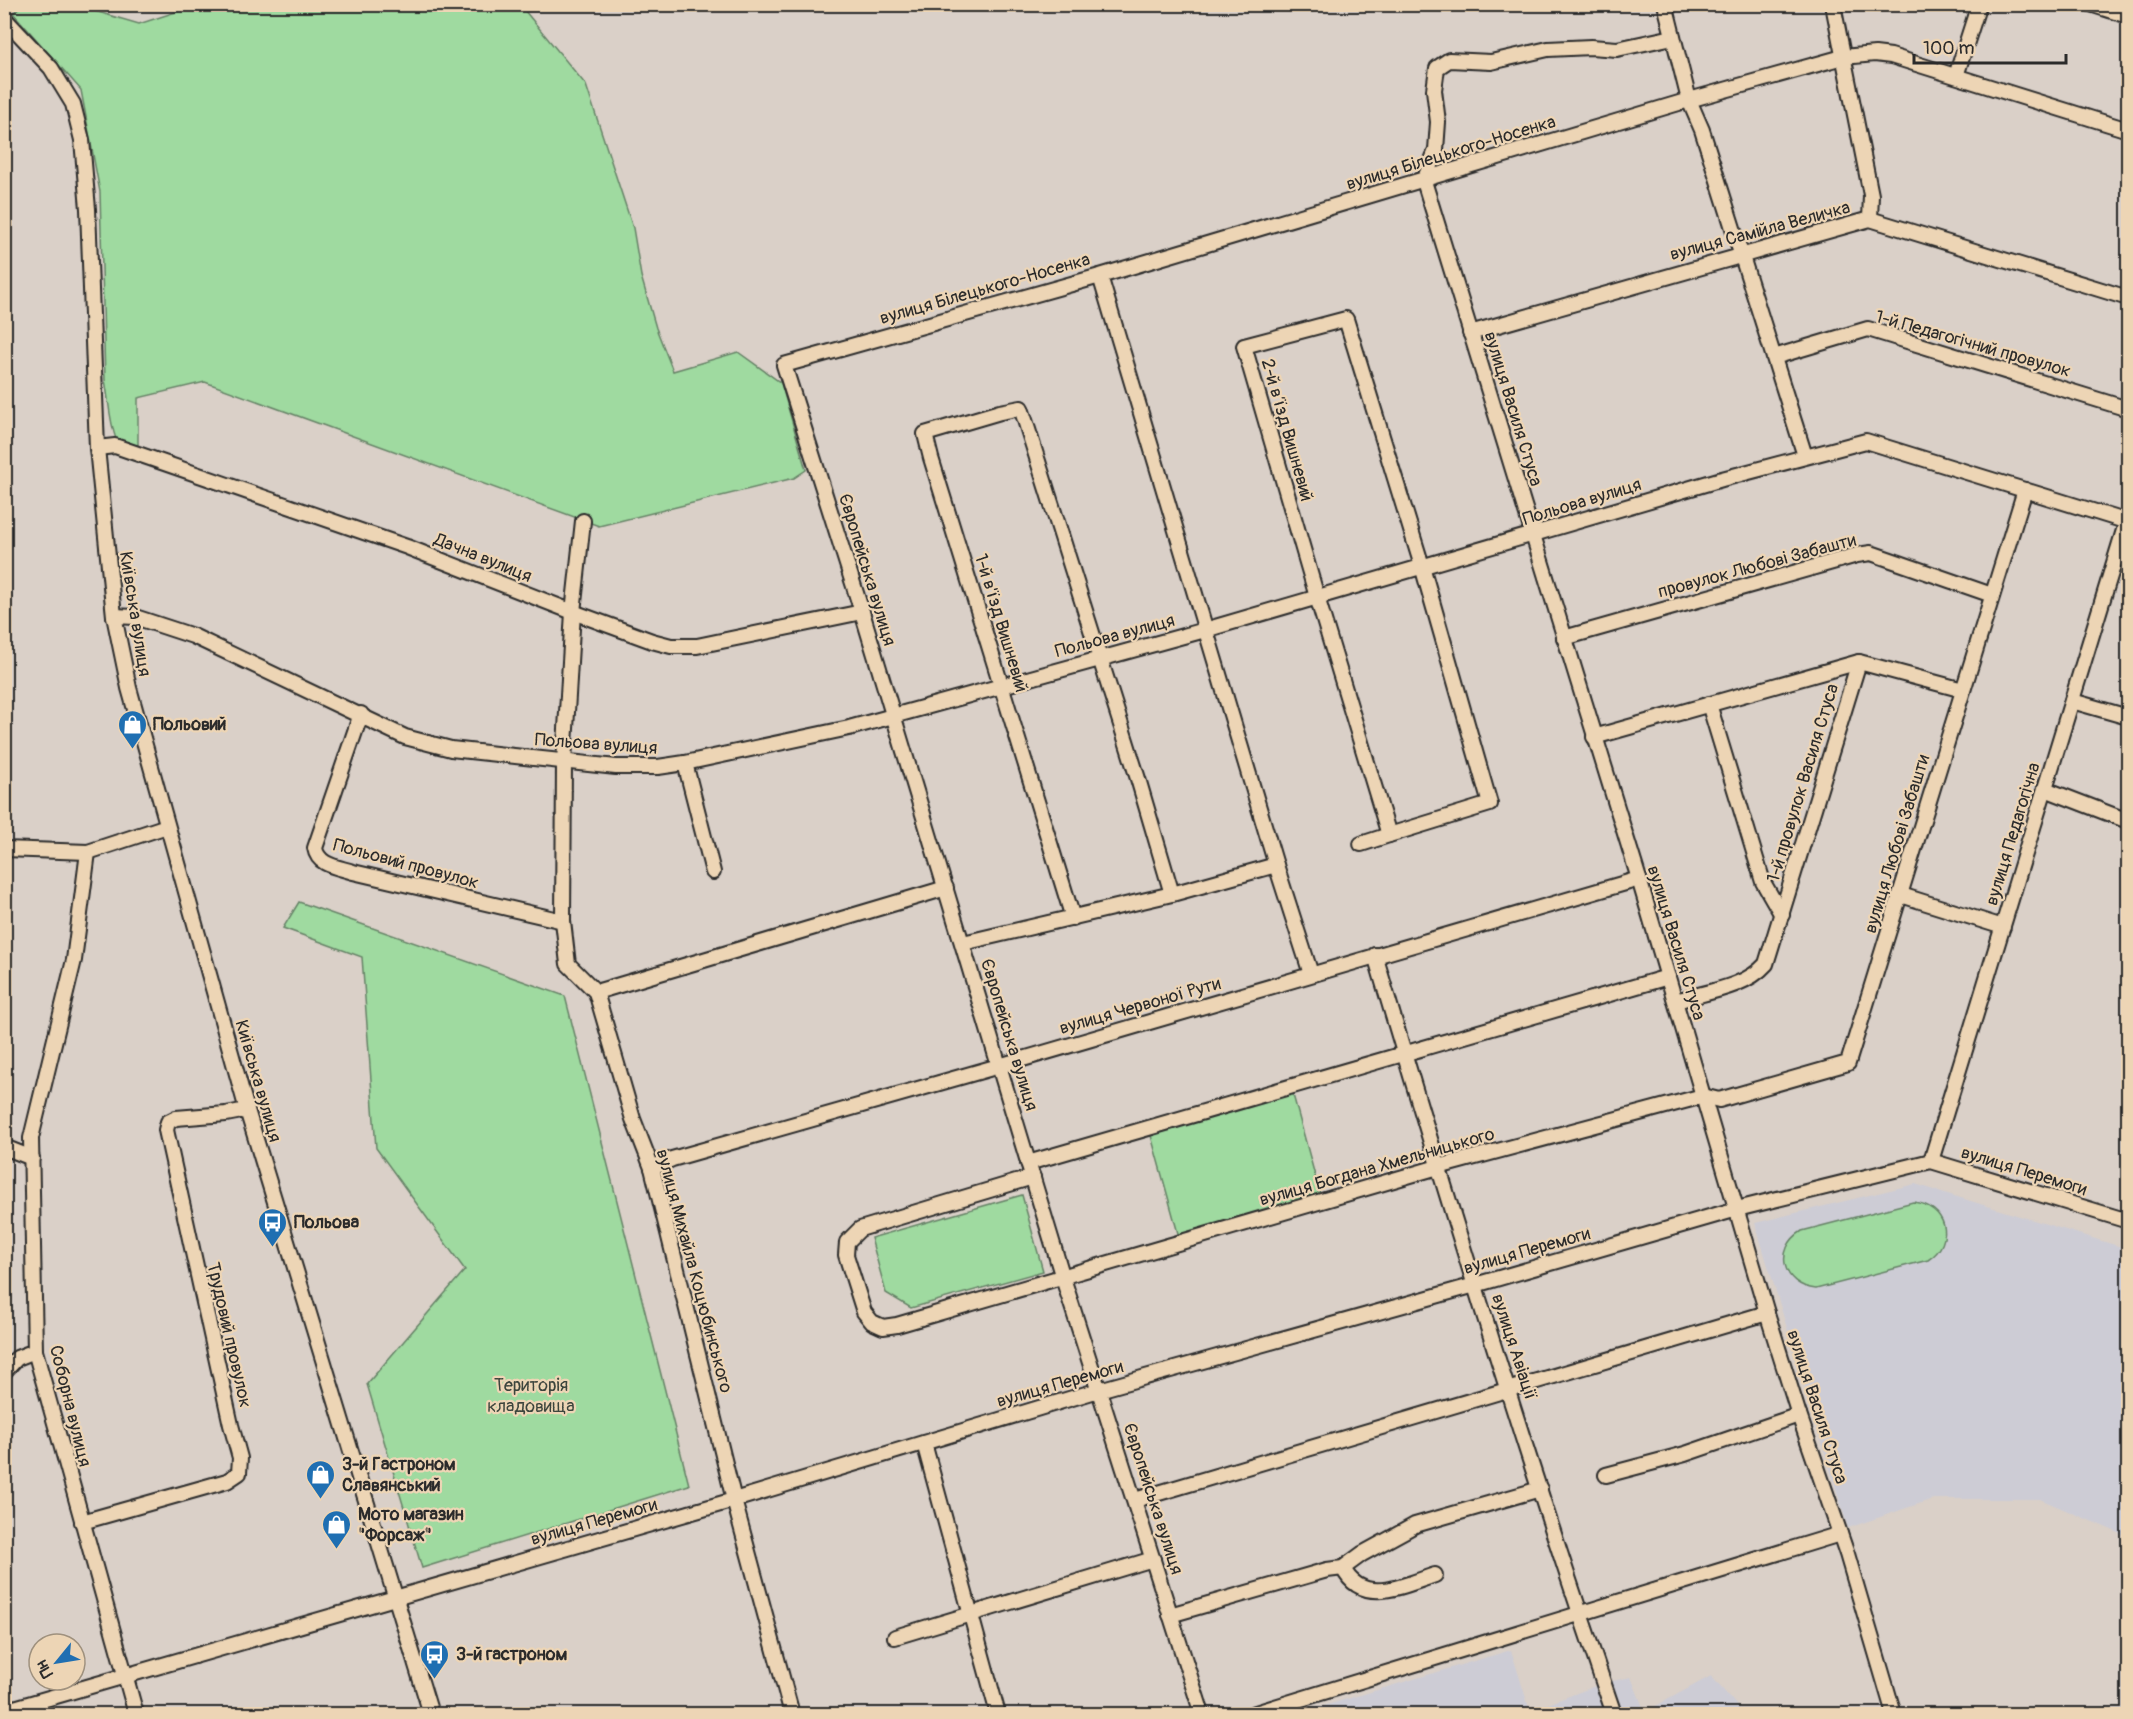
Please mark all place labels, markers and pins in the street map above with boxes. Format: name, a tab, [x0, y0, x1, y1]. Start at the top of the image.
shop icon: Польовий	[116, 708, 148, 750]
place label: Польовий	[153, 713, 226, 736]
bus stop icon: Польова	[257, 1206, 289, 1248]
place label: Польова	[294, 1211, 360, 1234]
place label: 3-й Гастроном Славянський	[342, 1453, 456, 1497]
shop icon: 3-й Гастроном Славянський	[305, 1458, 337, 1500]
place label: Мото магазин "Форсаж"	[358, 1503, 464, 1547]
shop icon: Мото магазин "Форсаж"	[321, 1508, 353, 1550]
bus stop icon: 3-й гастроном	[419, 1638, 451, 1680]
place label: 3-й гастроном	[456, 1643, 567, 1666]

